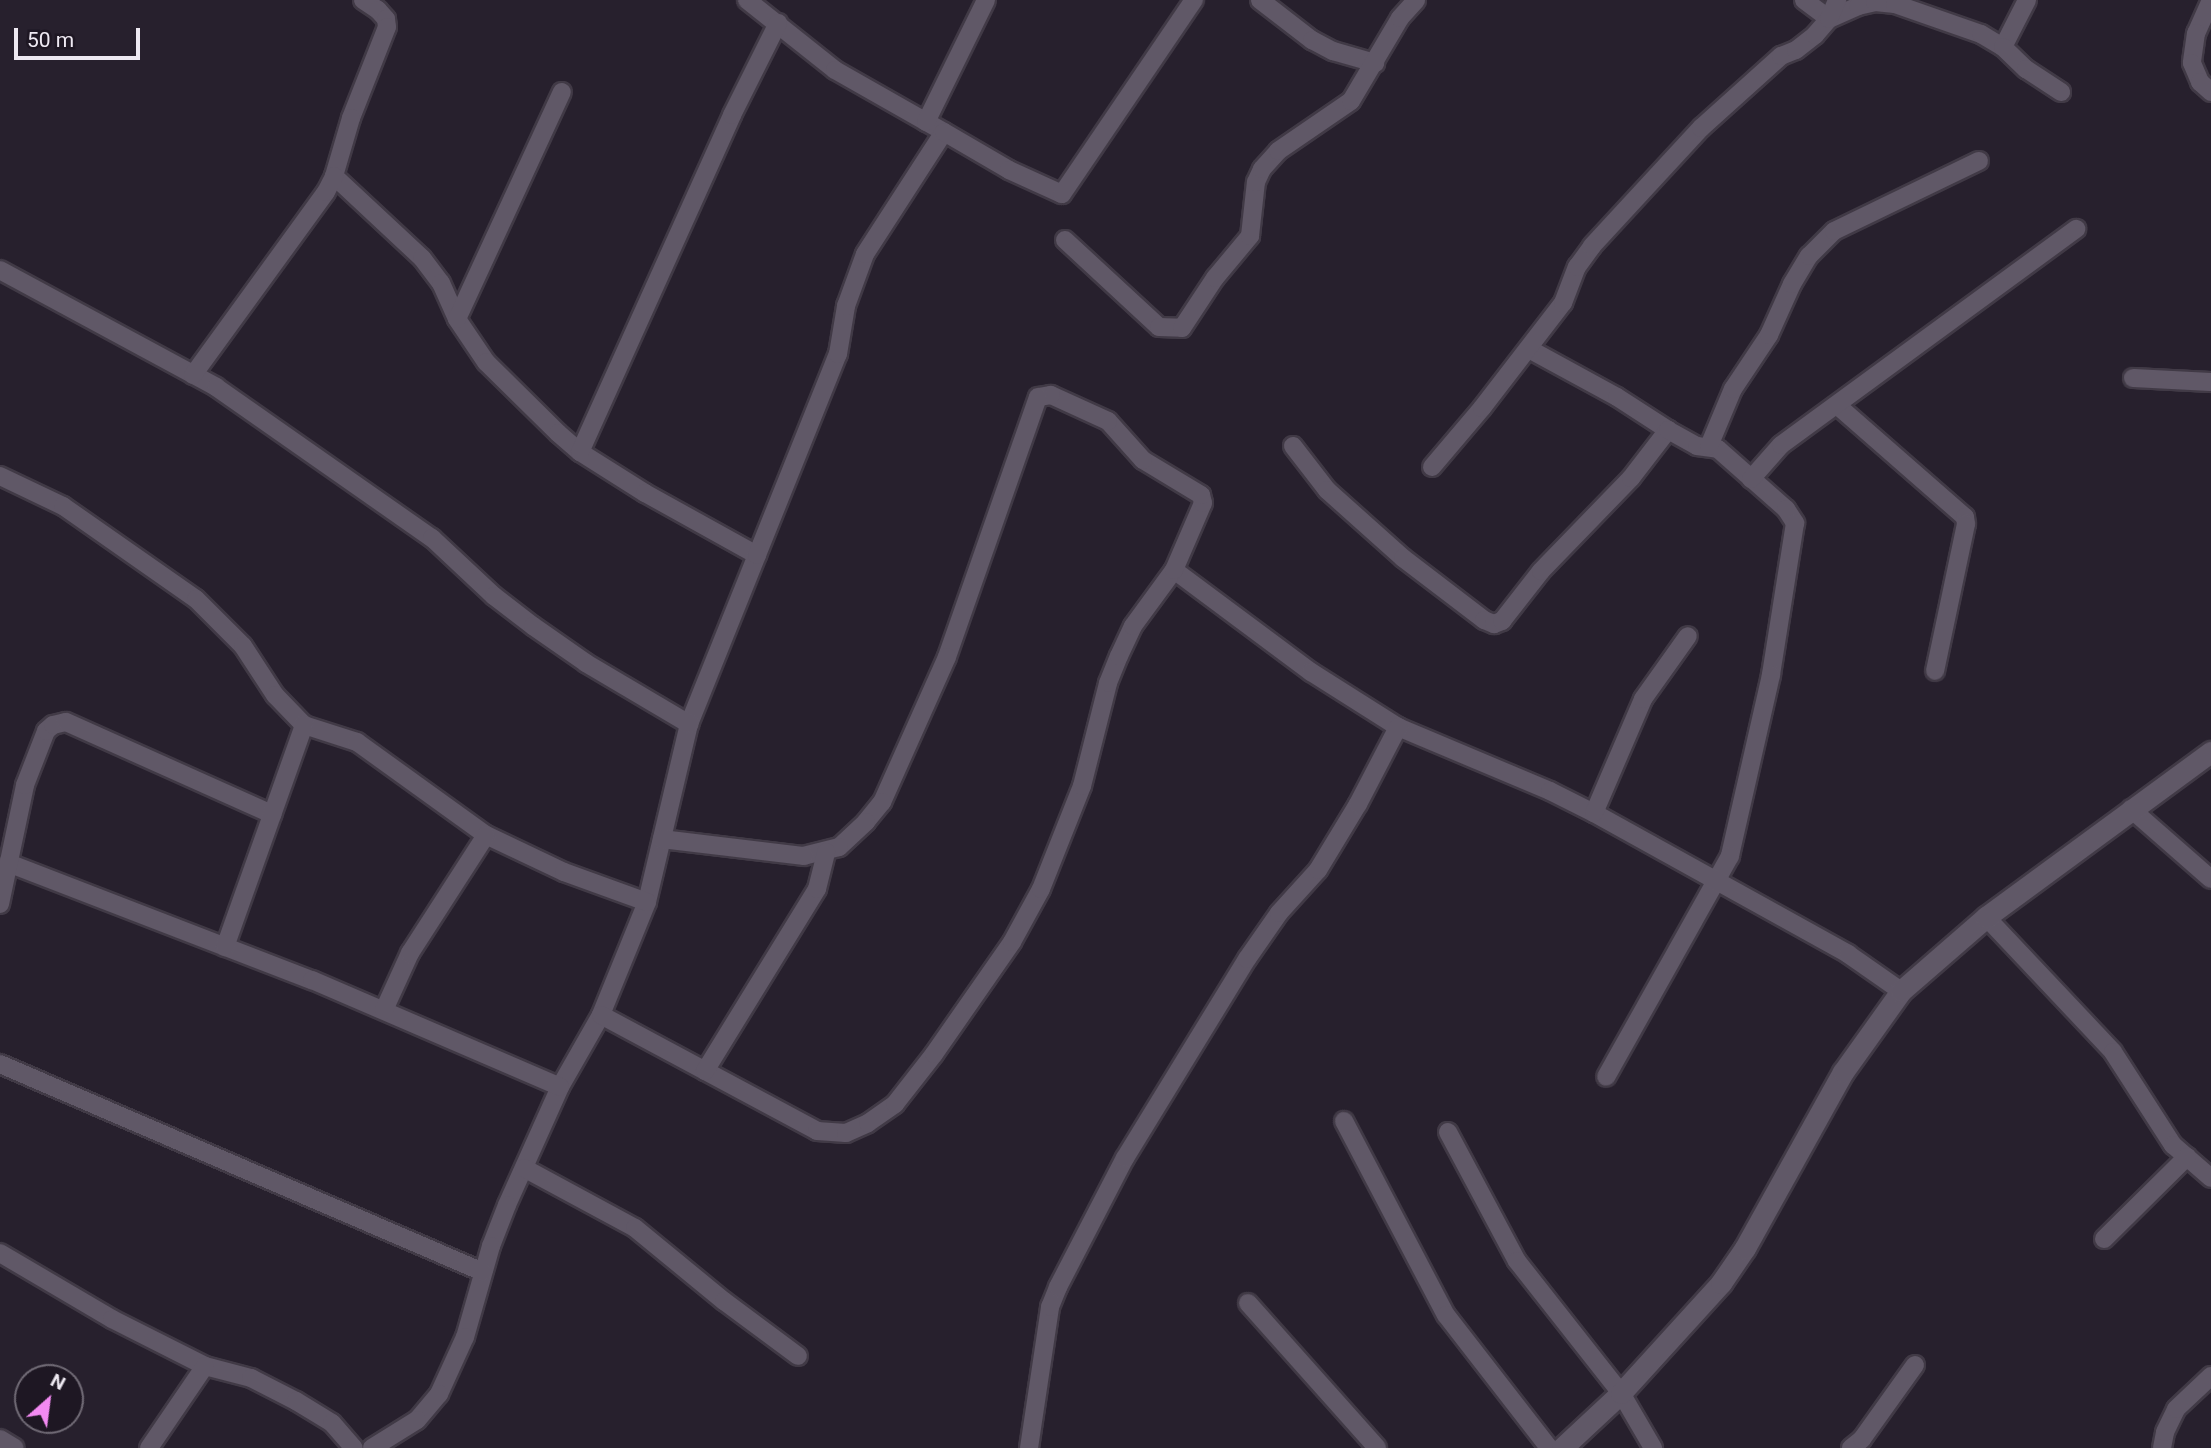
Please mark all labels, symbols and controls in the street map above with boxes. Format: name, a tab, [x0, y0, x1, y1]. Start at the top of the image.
scale bar	[18, 14, 144, 58]
text: 50 m	[27, 28, 74, 52]
north arrow	[14, 1364, 84, 1434]
text: N	[47, 1368, 69, 1395]

